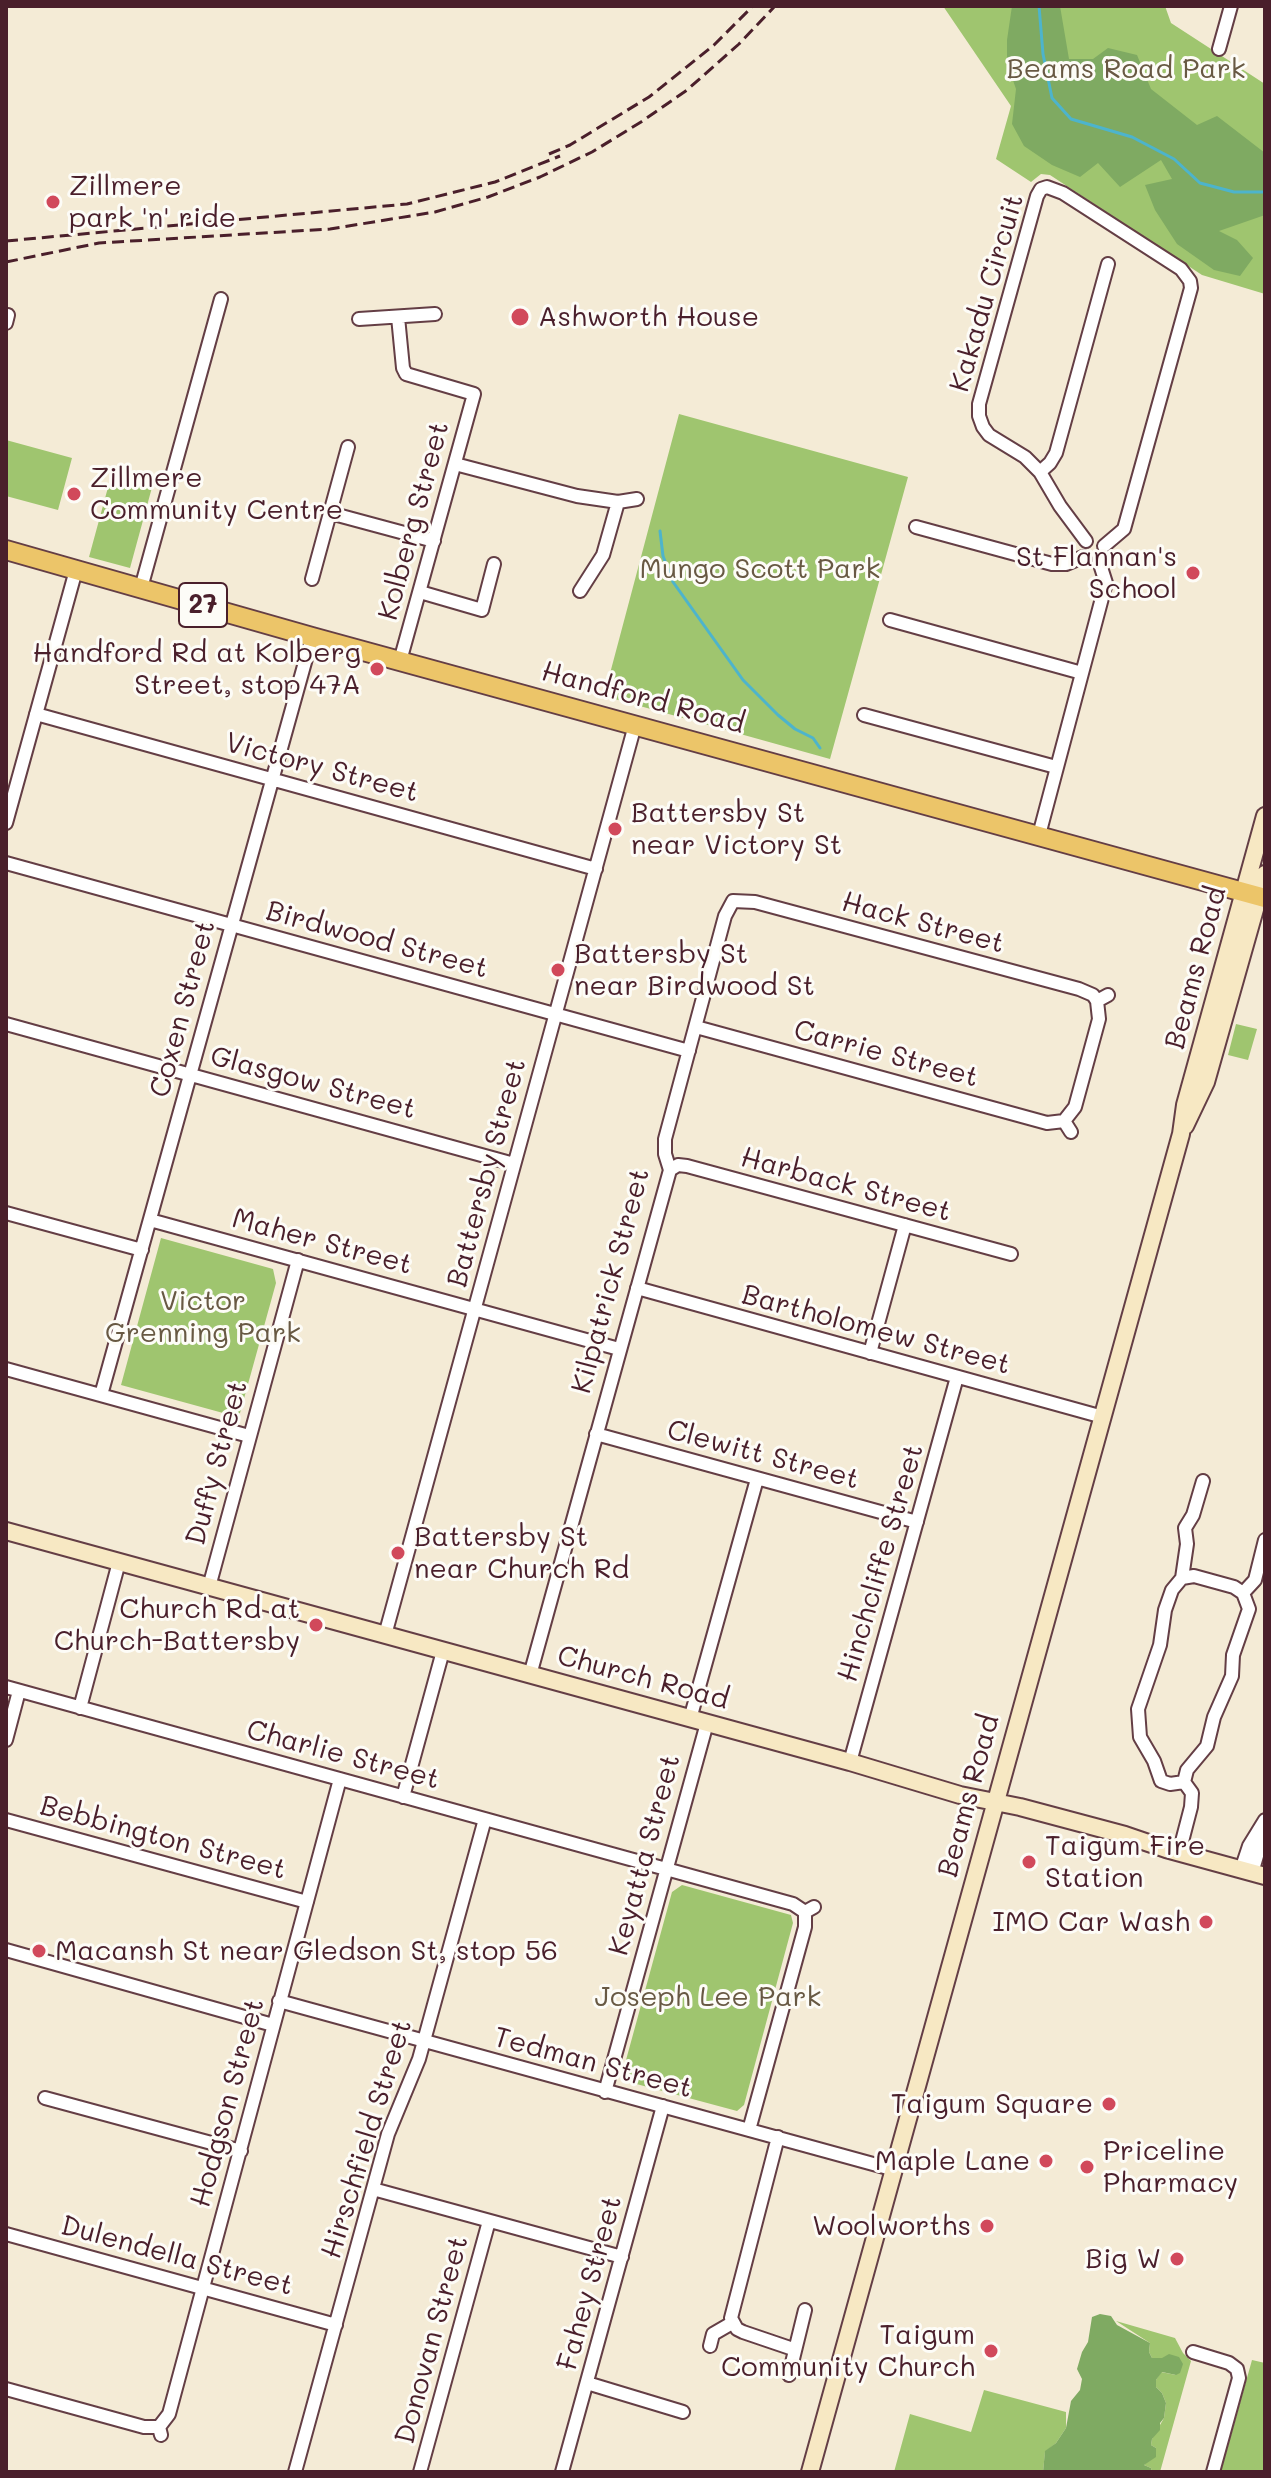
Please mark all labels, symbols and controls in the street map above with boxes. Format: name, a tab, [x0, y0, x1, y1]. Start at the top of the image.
park label: Beams Road Park	[1006, 52, 1246, 86]
place label: Zillmere park 'n' ride	[69, 169, 236, 235]
street label: Kakadu Circuit	[943, 190, 1031, 396]
marker: Zillmere park 'n' ride	[44, 193, 62, 211]
place label: Ashworth House	[538, 300, 759, 334]
marker: Ashworth House	[509, 306, 531, 328]
street label: Kolberg Street	[371, 418, 457, 624]
place label: Zillmere Community Centre	[90, 461, 343, 527]
marker: Zillmere Community Centre	[65, 485, 83, 503]
place label: St Flannan's School	[1016, 540, 1177, 606]
park label: Mungo Scott Park	[640, 552, 880, 586]
marker: St Flannan's School	[1184, 564, 1202, 582]
road number: 27	[179, 583, 227, 627]
place label: Handford Rd at Kolberg Street, stop 47A	[33, 636, 361, 702]
street label: Handford Road	[538, 655, 748, 741]
marker: Handford Rd at Kolberg Street, stop 47A	[368, 660, 386, 678]
street label: Victory Street	[222, 726, 422, 810]
place label: Battersby St near Victory St	[631, 796, 842, 862]
marker: Battersby St near Victory St	[606, 820, 624, 838]
street label: Beams Road	[1158, 883, 1234, 1053]
street label: Hack Street	[838, 885, 1008, 961]
street label: Birdwood Street	[262, 894, 492, 986]
street label: Coxen Street	[143, 917, 223, 1101]
place label: Battersby St near Birdwood St	[574, 937, 815, 1003]
marker: Battersby St near Birdwood St	[549, 961, 567, 979]
street label: Carrie Street	[790, 1013, 982, 1095]
street label: Glasgow Street	[207, 1039, 419, 1127]
street label: Battersby Street	[440, 1055, 534, 1291]
street label: Harback Street	[737, 1141, 955, 1229]
street label: Kilpatrick Street	[565, 1165, 657, 1397]
street label: Maher Street	[228, 1202, 416, 1282]
street label: Bartholomew Street	[738, 1278, 1014, 1382]
park label: Victor Grenning Park	[105, 1284, 301, 1350]
street label: Duffy Street	[179, 1377, 255, 1549]
street label: Clewitt Street	[663, 1413, 863, 1497]
street label: Hinchcliffe Street	[831, 1440, 931, 1686]
place label: Battersby St near Church Rd	[414, 1520, 629, 1586]
marker: Battersby St near Church Rd	[389, 1544, 407, 1562]
place label: Church Rd at Church-Battersby	[54, 1592, 300, 1658]
marker: Church Rd at Church-Battersby	[307, 1616, 325, 1634]
street label: Church Road	[554, 1639, 732, 1717]
street label: Beams Road	[931, 1711, 1007, 1881]
street label: Charlie Street	[243, 1713, 443, 1797]
street label: Keyatta Street	[602, 1751, 688, 1959]
street label: Bebbington Street	[36, 1789, 290, 1887]
place label: Taigum Fire Station	[1045, 1829, 1205, 1895]
marker: Taigum Fire Station	[1020, 1853, 1038, 1871]
place label: IMO Car Wash	[992, 1905, 1190, 1939]
marker: IMO Car Wash	[1197, 1913, 1215, 1931]
place label: Macansh St near Gledson St, stop 56	[55, 1934, 558, 1968]
marker: Macansh St near Gledson St, stop 56	[30, 1942, 48, 1960]
park label: Joseph Lee Park	[595, 1980, 821, 2014]
street label: Hodgson Street	[184, 1995, 272, 2211]
street label: Hirschfield Street	[315, 2015, 419, 2263]
street label: Tedman Street	[490, 2020, 696, 2106]
place label: Taigum Square	[891, 2087, 1093, 2121]
marker: Taigum Square	[1100, 2095, 1118, 2113]
place label: Priceline Pharmacy	[1103, 2134, 1238, 2200]
place label: Maple Lane	[875, 2144, 1030, 2178]
marker: Maple Lane	[1037, 2152, 1055, 2170]
marker: Priceline Pharmacy	[1078, 2158, 1096, 2176]
street label: Fahey Street	[551, 2192, 629, 2374]
street label: Dulendella Street	[57, 2209, 297, 2303]
place label: Woolworths	[812, 2209, 971, 2243]
marker: Woolworths	[978, 2217, 996, 2235]
street label: Donovan Street	[388, 2232, 476, 2448]
place label: Big W	[1085, 2242, 1161, 2276]
marker: Big W	[1168, 2250, 1186, 2268]
place label: Taigum Community Church	[721, 2318, 975, 2384]
marker: Taigum Community Church	[982, 2342, 1000, 2360]

